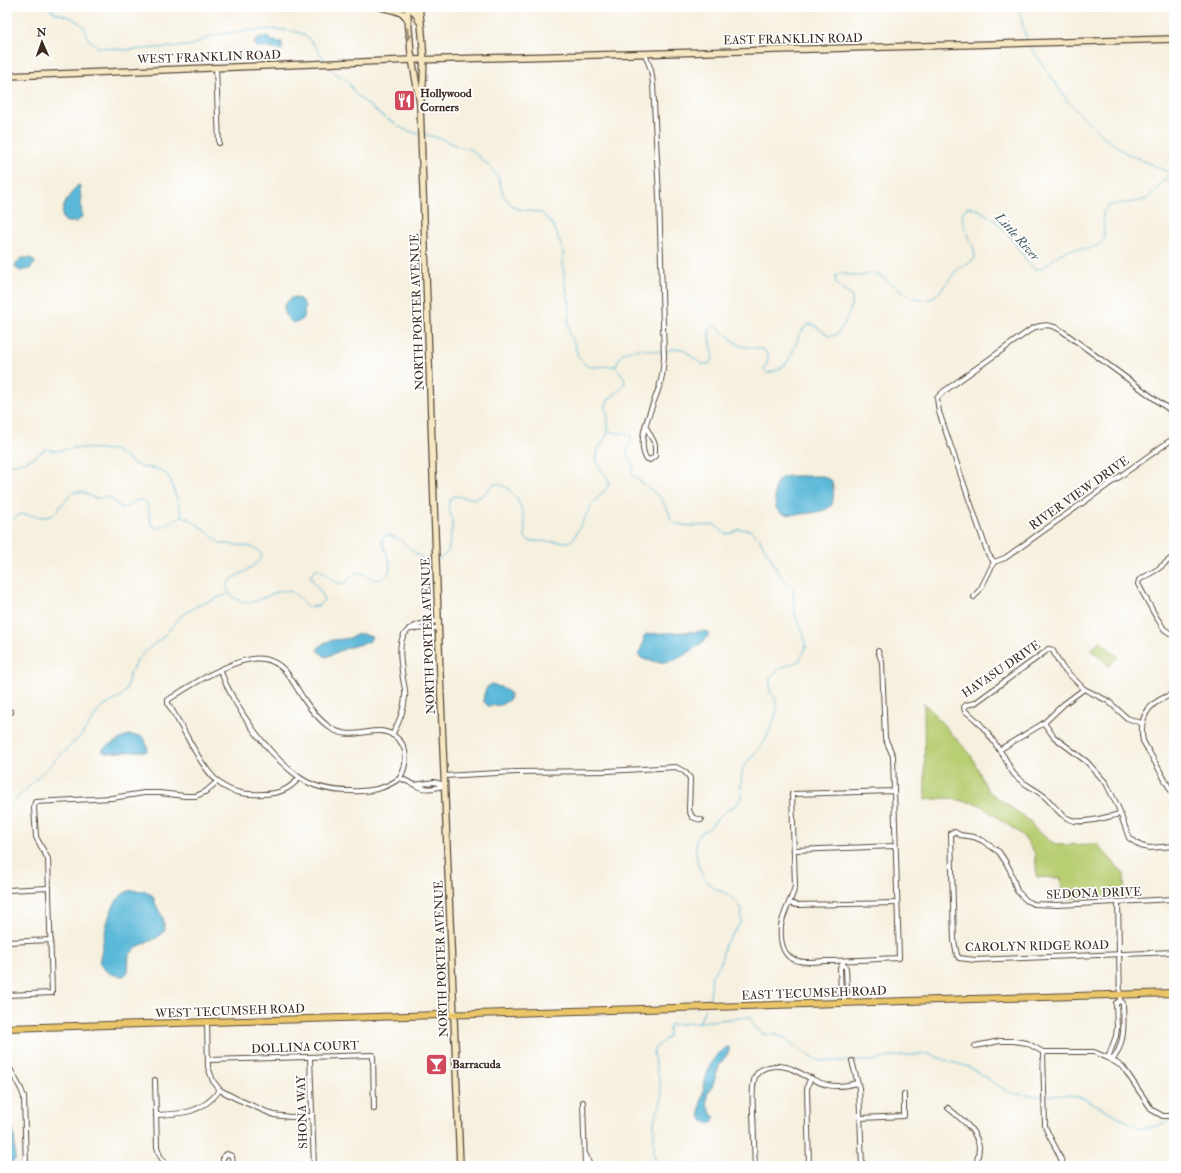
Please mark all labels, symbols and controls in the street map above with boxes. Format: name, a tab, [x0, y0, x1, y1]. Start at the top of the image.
north arrow	[22, 22, 62, 62]
text: N	[36, 26, 48, 39]
one-way arrow	[405, 27, 412, 40]
street label: EAST FRANKLIN ROAD	[723, 31, 863, 48]
street label: WEST FRANKLIN ROAD	[136, 47, 281, 68]
place label: Hollywood Corners	[420, 86, 472, 115]
restaurant icon: Hollywood Corners	[391, 87, 417, 113]
water label: Little River	[991, 209, 1044, 265]
street label: NORTH PORTER AVENUE	[407, 233, 428, 391]
street label: RIVER VIEW DRIVE	[1026, 453, 1132, 534]
street label: NORTH PORTER AVENUE	[418, 557, 439, 715]
street label: HAVASU DRIVE	[959, 637, 1044, 701]
street label: NORTH PORTER AVENUE	[431, 880, 452, 1038]
street label: SEDONA DRIVE	[1046, 884, 1142, 903]
street label: CAROLYN RIDGE ROAD	[965, 938, 1109, 955]
street label: EAST TECUMSEH ROAD	[741, 983, 887, 1004]
street label: WEST TECUMSEH ROAD	[154, 1001, 305, 1022]
street label: DOLLINA COURT	[251, 1038, 359, 1057]
bar icon: Barracuda	[423, 1051, 449, 1077]
place label: Barracuda	[452, 1057, 502, 1072]
street label: SHONA WAY	[294, 1074, 311, 1149]

